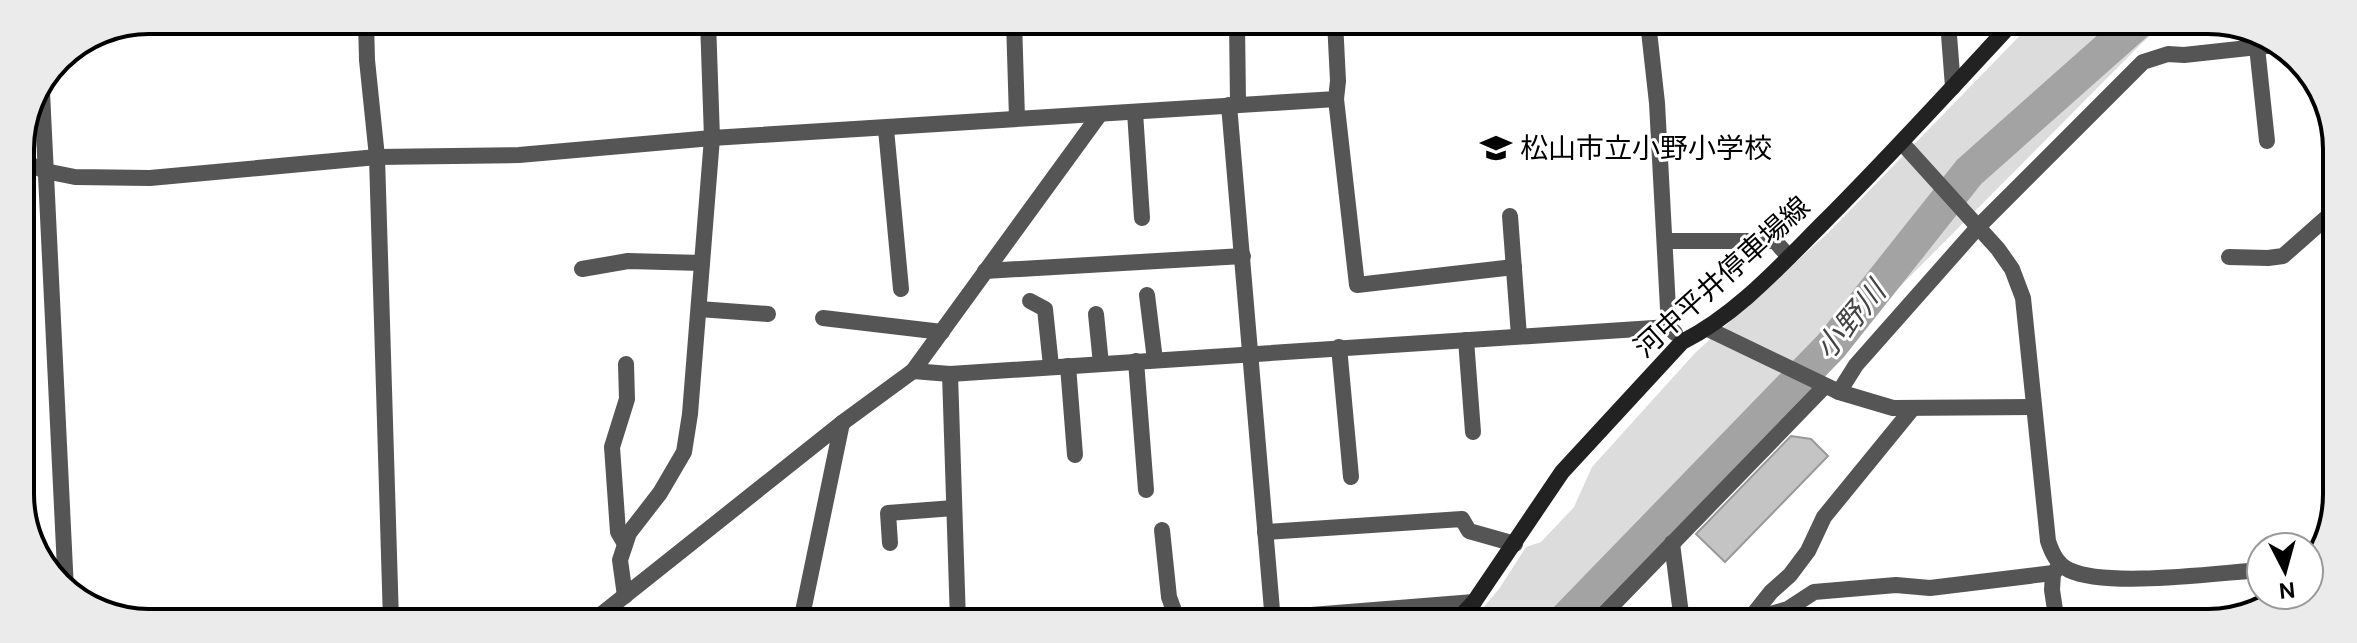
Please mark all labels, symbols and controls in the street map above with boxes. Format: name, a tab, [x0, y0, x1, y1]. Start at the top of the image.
place label: 松山市立小野小学校	[1520, 130, 1772, 167]
school or university icon: 松山市立小野小学校	[1479, 131, 1513, 165]
street label: 河中平井停車場線	[1626, 188, 1818, 366]
water label: 小野川	[1806, 271, 1896, 367]
north arrow	[2245, 531, 2325, 611]
text: N	[2278, 575, 2297, 606]

